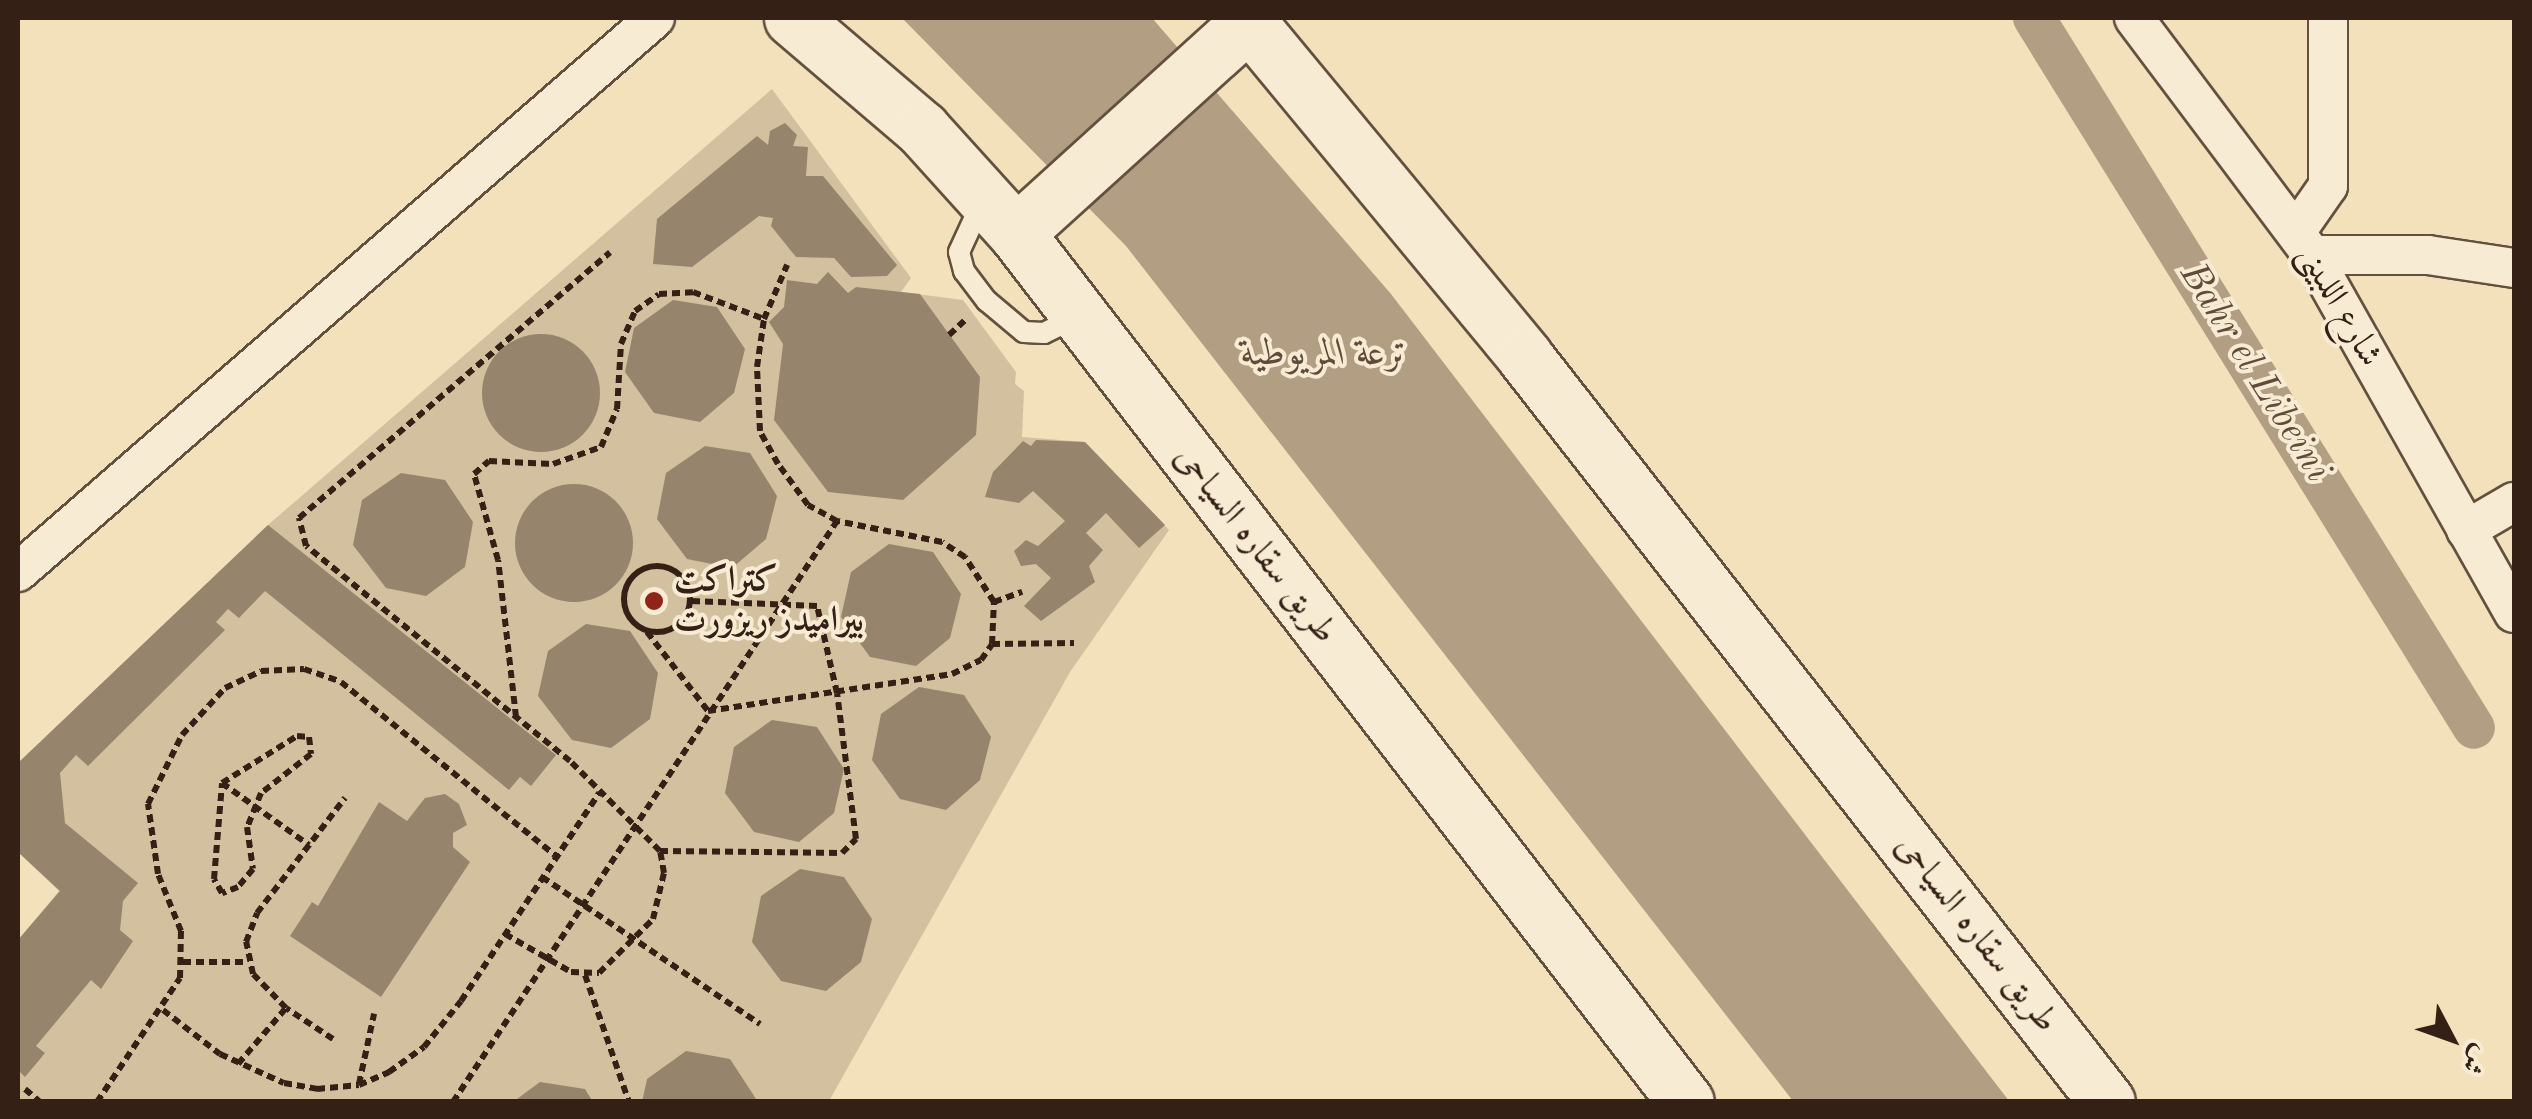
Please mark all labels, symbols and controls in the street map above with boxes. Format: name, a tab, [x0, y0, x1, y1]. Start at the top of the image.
street label: شارع اللبينى	[2287, 237, 2391, 375]
water label: Bahr el Libeini	[2168, 255, 2340, 491]
water label: ترعة المريوطية	[1241, 332, 1409, 378]
street label: طريق سقاره السياحى	[1165, 438, 1345, 652]
place label: كتراكت بيراميدز ريزورت	[674, 560, 864, 642]
marker: كتراكت بيراميدز ريزورت	[643, 590, 665, 612]
street label: طريق سقاره السياحى	[1886, 827, 2066, 1041]
north arrow	[2402, 989, 2502, 1089]
text: ش	[2455, 1039, 2494, 1078]

